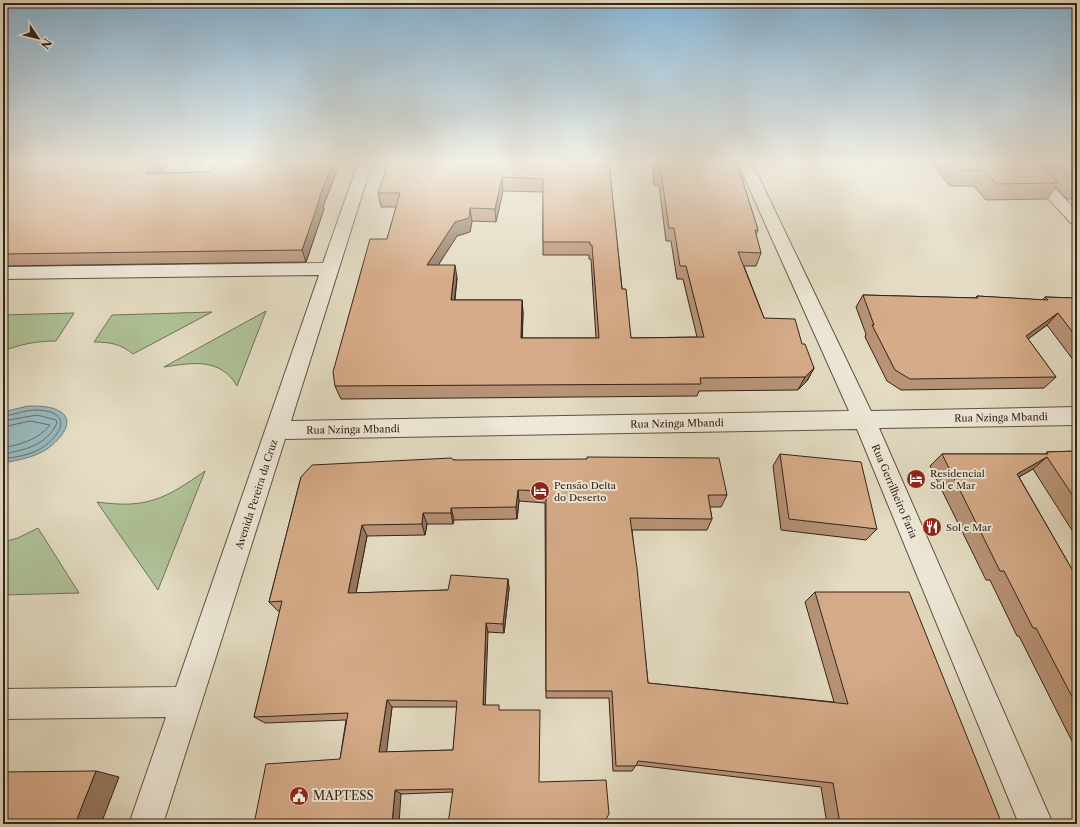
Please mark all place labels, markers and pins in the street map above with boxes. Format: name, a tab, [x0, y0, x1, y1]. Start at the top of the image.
place label: Residencial Sol e Mar	[930, 467, 985, 492]
hotel icon: Residencial Sol e Mar	[905, 468, 927, 490]
place label: Pensão Delta do Deserto	[554, 479, 617, 504]
hotel icon: Pensão Delta do Deserto	[529, 480, 551, 502]
restaurant icon: Sol e Mar	[921, 516, 943, 538]
place label: Sol e Mar	[946, 521, 992, 534]
public building icon: MAPTESS	[288, 785, 310, 807]
place label: MAPTESS	[313, 788, 374, 803]

